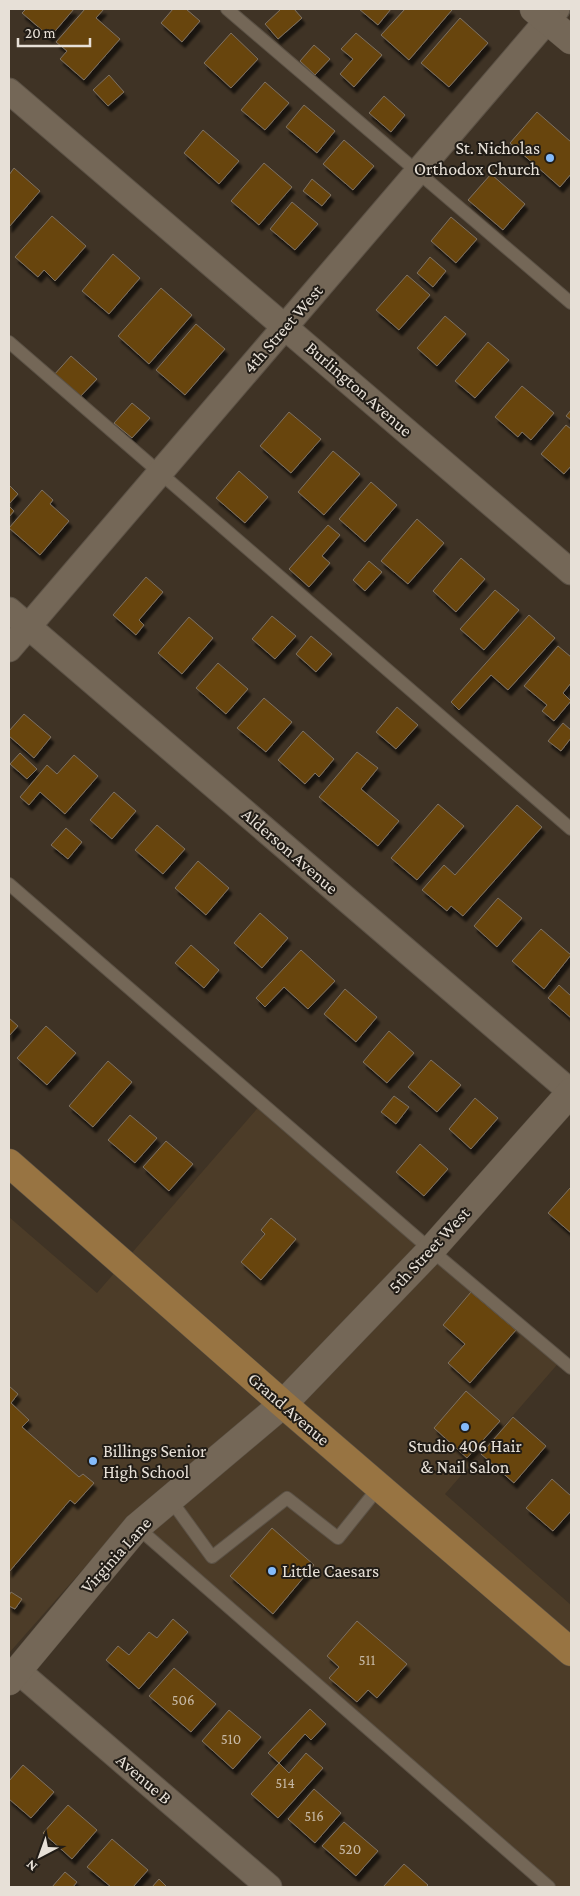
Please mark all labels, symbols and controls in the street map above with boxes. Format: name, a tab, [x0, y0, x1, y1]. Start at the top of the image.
scale bar	[18, 15, 90, 47]
text: 20 m	[25, 25, 56, 41]
place label: St. Nicholas Orthodox Church	[414, 138, 540, 179]
marker: St. Nicholas Orthodox Church	[544, 152, 556, 164]
street label: 4th Street West	[239, 280, 327, 377]
street label: Burlington Avenue	[302, 337, 416, 441]
street label: Alderson Avenue	[238, 804, 342, 898]
street label: 5th Street West	[384, 1202, 474, 1297]
street label: Grand Avenue	[244, 1368, 334, 1450]
marker: Studio 406 Hair & Nail Salon	[459, 1421, 471, 1433]
place label: Studio 406 Hair & Nail Salon	[408, 1436, 522, 1477]
place label: Billings Senior High School	[103, 1441, 207, 1482]
marker: Billings Senior High School	[87, 1455, 99, 1467]
street label: Virginia Lane	[77, 1513, 155, 1597]
place label: Little Caesars	[282, 1561, 379, 1581]
marker: Little Caesars	[266, 1565, 278, 1577]
house number: 511	[359, 1652, 375, 1668]
house number: 506	[171, 1692, 195, 1708]
house number: 510	[221, 1731, 241, 1747]
street label: Avenue B	[112, 1750, 176, 1808]
house number: 514	[275, 1775, 295, 1791]
house number: 516	[304, 1808, 324, 1824]
north arrow	[15, 1831, 65, 1881]
house number: 520	[339, 1841, 361, 1857]
text: N	[22, 1856, 40, 1875]

